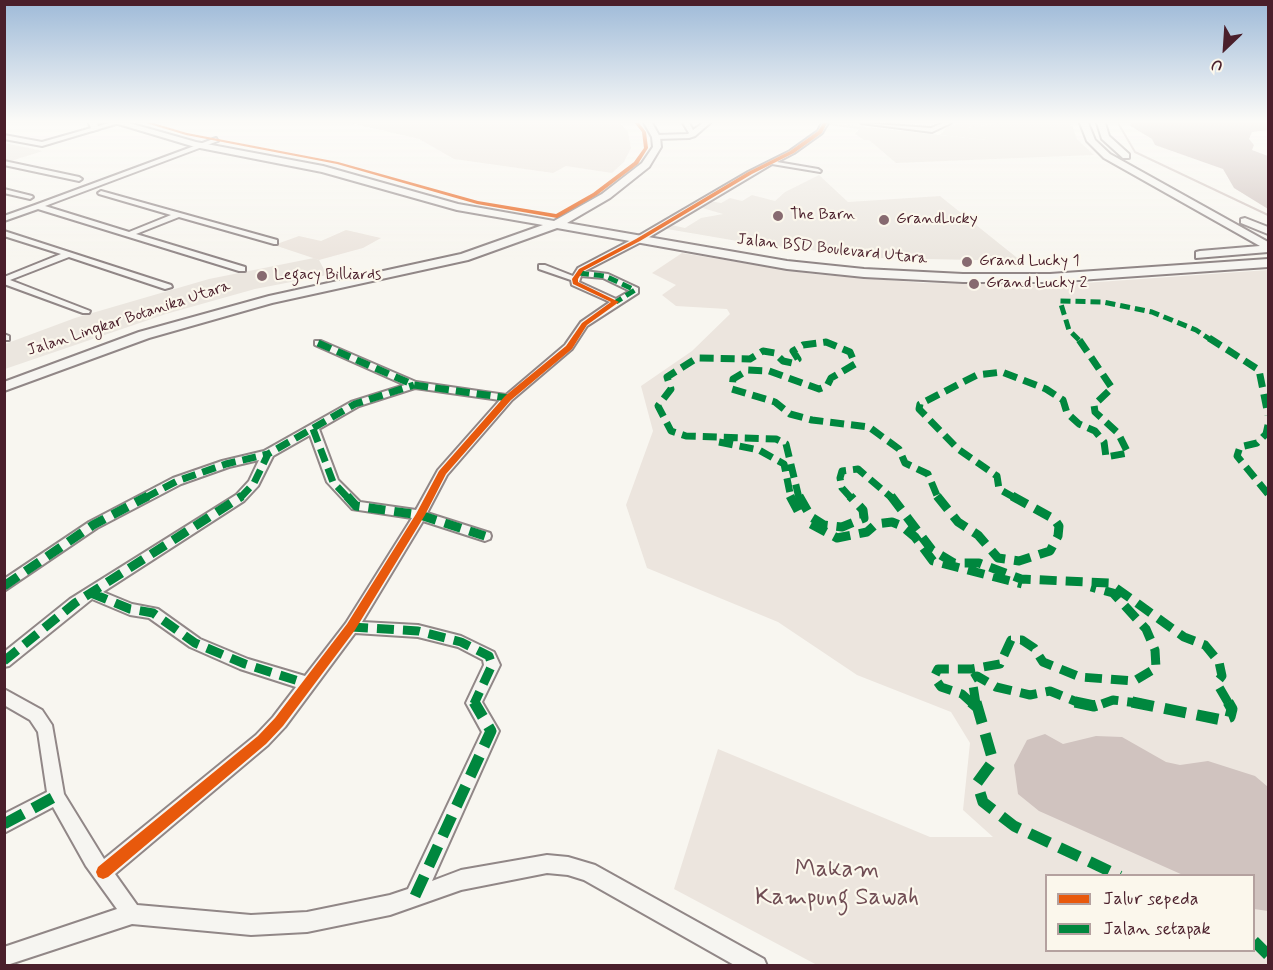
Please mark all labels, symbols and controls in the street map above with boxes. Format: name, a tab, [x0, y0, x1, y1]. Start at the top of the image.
north arrow	[1195, 18, 1255, 78]
text: U	[1208, 53, 1226, 76]
place label: The Barn	[790, 206, 856, 226]
marker: The Barn	[771, 209, 785, 223]
place label: GrandLucky	[896, 210, 978, 230]
marker: GrandLucky	[877, 213, 891, 227]
street label: Jalan BSD Boulevard Utara	[736, 230, 928, 270]
place label: Grand Lucky 1	[979, 252, 1080, 272]
marker: Grand Lucky 1	[960, 255, 974, 269]
place label: Legacy Billiards	[274, 266, 381, 286]
marker: Legacy Billiards	[255, 269, 269, 283]
place label: Grand Lucky 2	[986, 274, 1087, 294]
street label: Jalan Lingkar Botanika Utara	[25, 277, 233, 361]
marker: Grand Lucky 2	[967, 277, 981, 291]
park label: Makam Kampung Sawah	[755, 857, 919, 913]
legend	[1045, 874, 1255, 952]
text: Jalur sepeda	[1103, 887, 1199, 911]
text: Jalan setapak	[1103, 917, 1211, 941]

